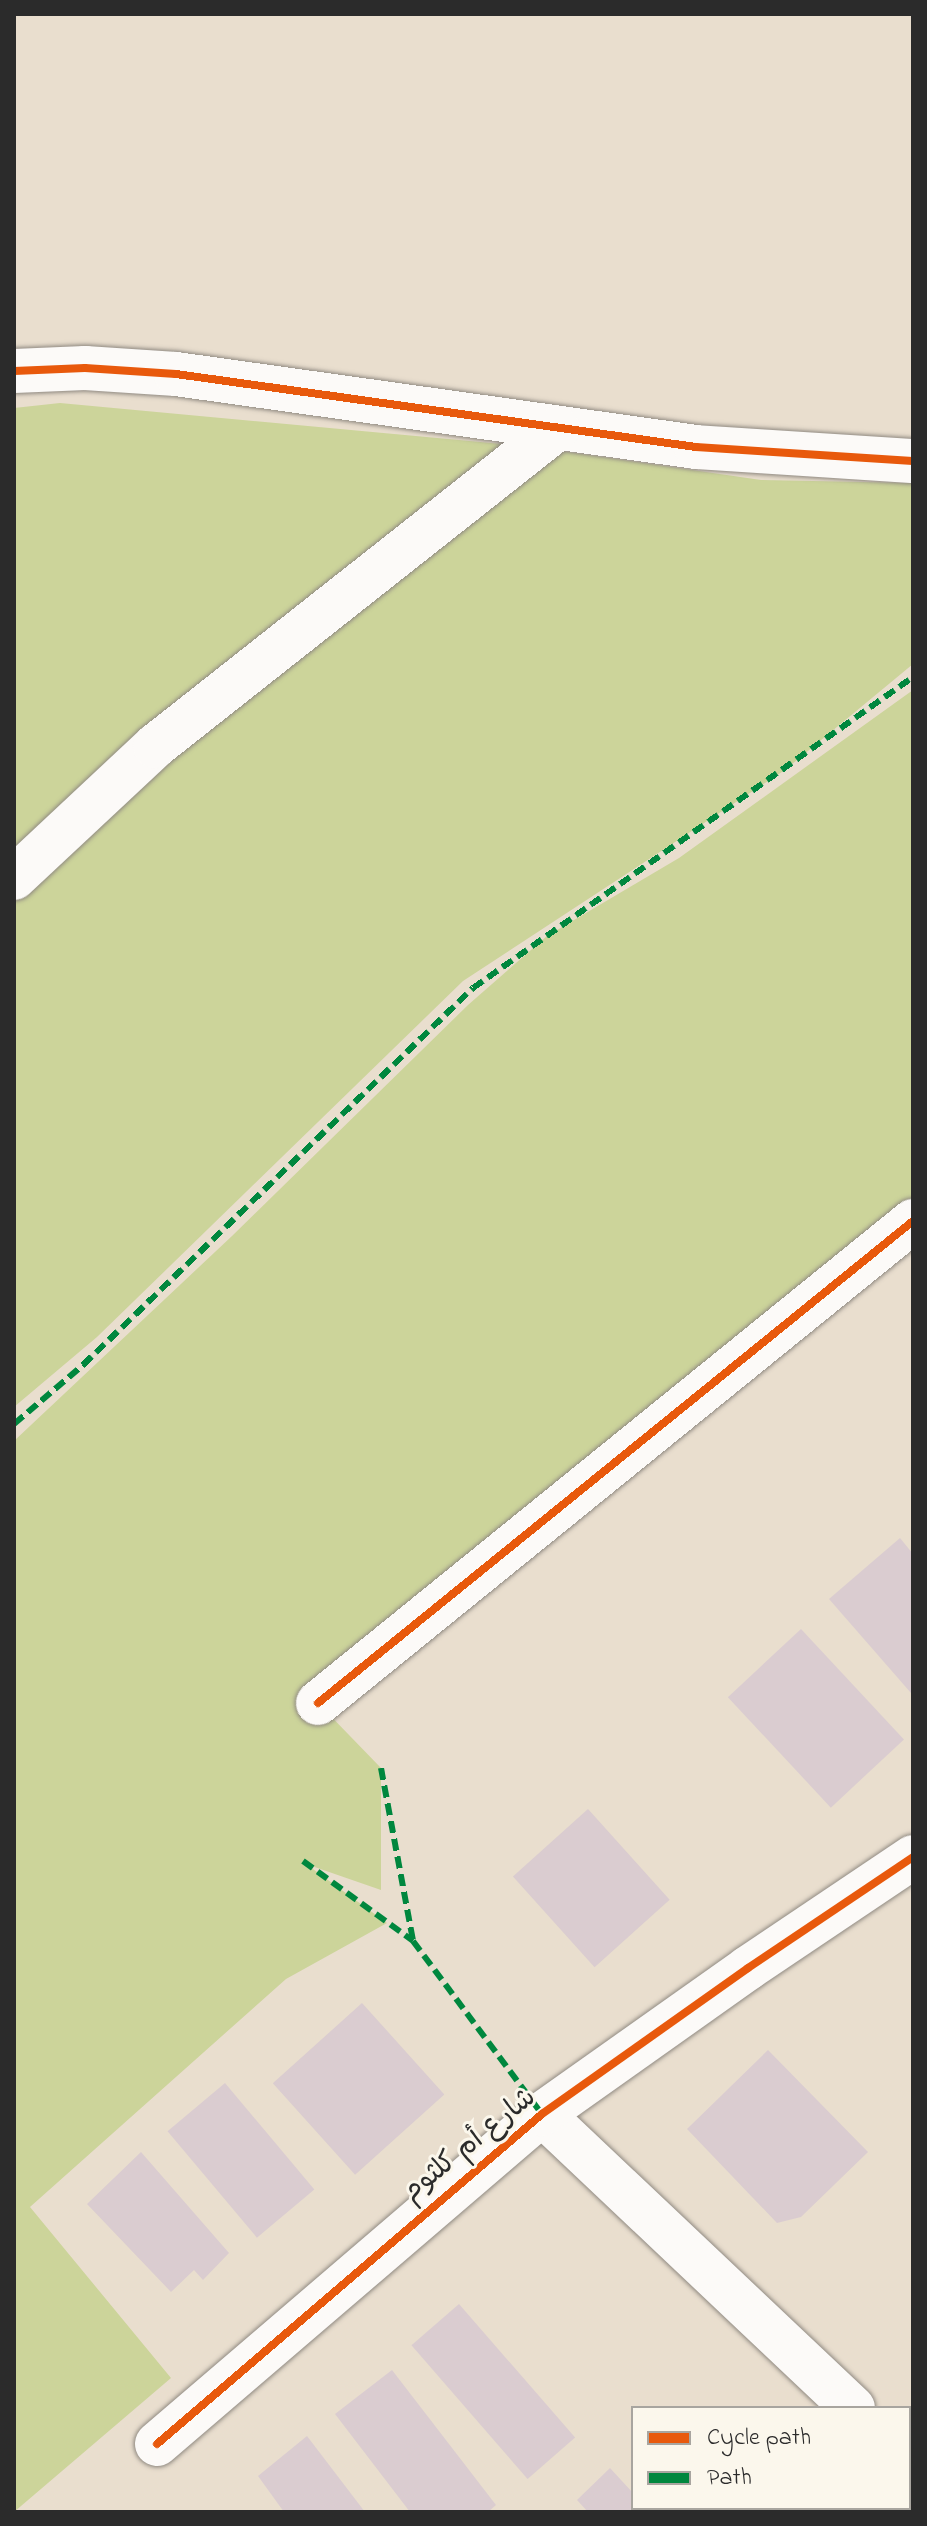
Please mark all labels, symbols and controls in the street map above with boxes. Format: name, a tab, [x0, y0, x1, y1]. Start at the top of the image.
street label: شارع أم كلثوم	[396, 2082, 544, 2210]
legend	[631, 2406, 911, 2510]
text: Cycle path	[707, 2421, 811, 2456]
text: Path	[707, 2461, 752, 2496]

